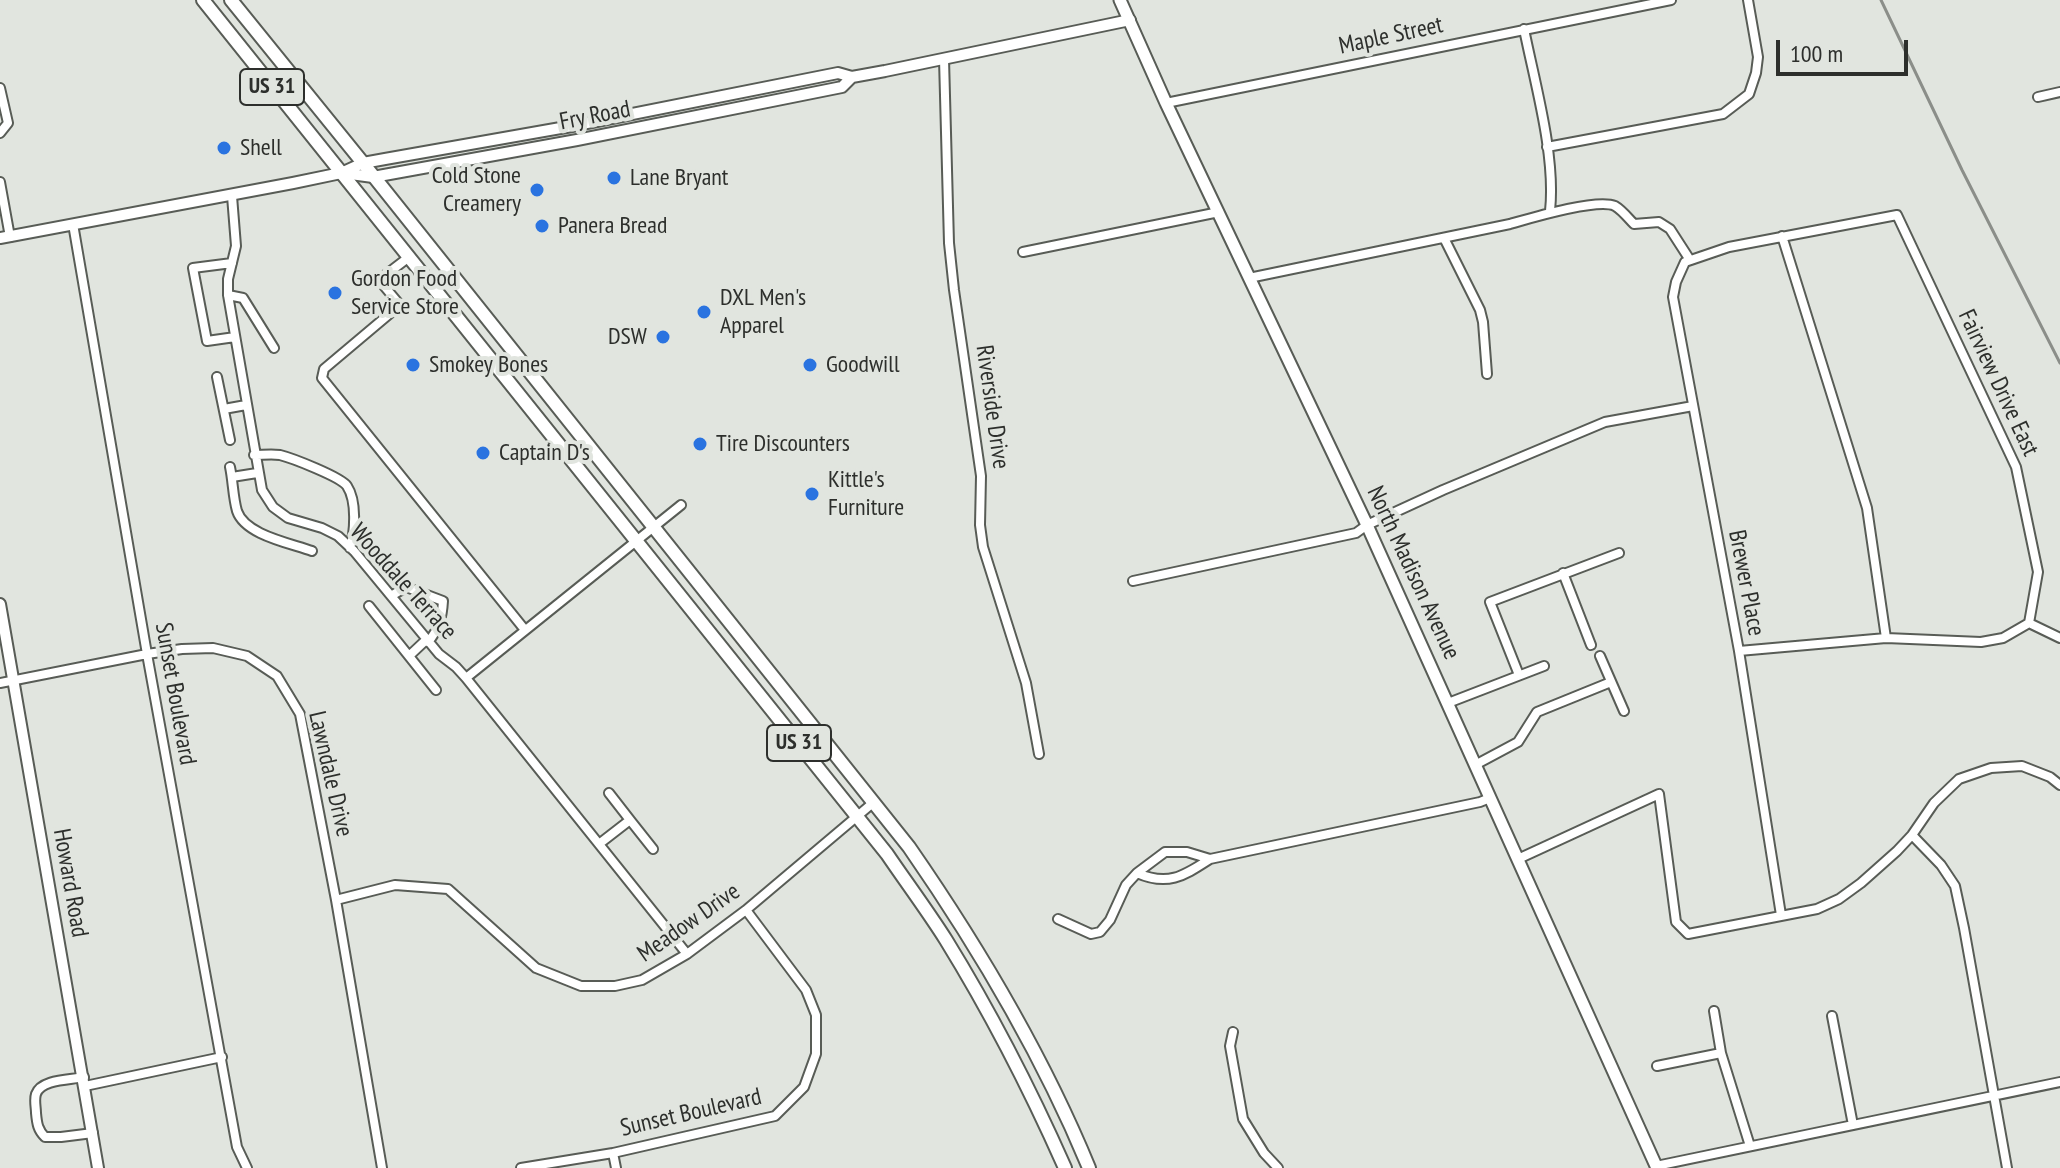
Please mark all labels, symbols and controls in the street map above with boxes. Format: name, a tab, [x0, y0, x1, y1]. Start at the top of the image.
street label: Maple Street	[1336, 11, 1446, 61]
scale bar	[1780, 24, 1912, 74]
text: 100 m	[1790, 38, 1843, 69]
road number: US 31	[240, 69, 304, 105]
street label: Fry Road	[557, 95, 633, 137]
place label: Shell	[240, 134, 282, 162]
marker: Shell	[215, 139, 233, 157]
place label: Cold Stone Creamery	[432, 162, 521, 218]
place label: Lane Bryant	[630, 164, 728, 192]
marker: Lane Bryant	[605, 169, 623, 187]
marker: Cold Stone Creamery	[528, 181, 546, 199]
place label: Panera Bread	[558, 212, 667, 240]
marker: Panera Bread	[533, 217, 551, 235]
place label: Gordon Food Service Store	[351, 265, 459, 321]
marker: Gordon Food Service Store	[326, 284, 344, 302]
place label: DXL Men's Apparel	[720, 284, 806, 340]
marker: DXL Men's Apparel	[695, 303, 713, 321]
street label: Fairview Drive East	[1952, 305, 2044, 461]
place label: DSW	[608, 323, 647, 351]
marker: DSW	[654, 328, 672, 346]
street label: Riverside Drive	[969, 343, 1015, 471]
place label: Smokey Bones	[429, 351, 548, 379]
place label: Goodwill	[826, 351, 899, 379]
marker: Smokey Bones	[404, 356, 422, 374]
marker: Goodwill	[801, 356, 819, 374]
place label: Tire Discounters	[716, 430, 850, 458]
marker: Tire Discounters	[691, 435, 709, 453]
place label: Captain D's	[499, 439, 590, 467]
marker: Captain D's	[474, 444, 492, 462]
place label: Kittle's Furniture	[828, 466, 904, 522]
street label: North Madison Avenue	[1360, 482, 1466, 664]
marker: Kittle's Furniture	[803, 485, 821, 503]
street label: Wooddale Terrace	[343, 518, 463, 646]
street label: Brewer Place	[1722, 528, 1770, 638]
street label: Sunset Boulevard	[148, 621, 202, 767]
street label: Lawndale Drive	[302, 708, 358, 840]
road number: US 31	[767, 725, 831, 761]
street label: Howard Road	[46, 826, 94, 940]
street label: Meadow Drive	[632, 877, 746, 969]
street label: Sunset Boulevard	[618, 1083, 764, 1143]

